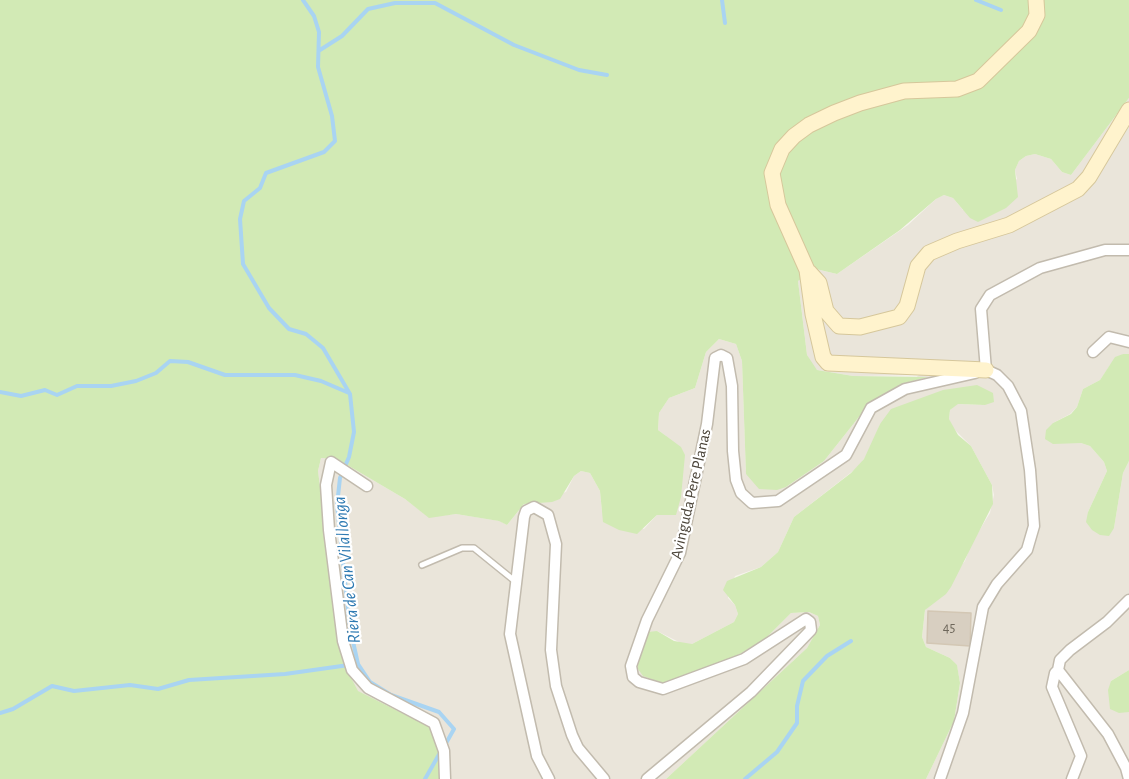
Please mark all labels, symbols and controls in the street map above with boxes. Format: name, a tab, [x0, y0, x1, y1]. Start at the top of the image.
street label: Avinguda Pere Planas	[667, 427, 715, 561]
water label: Riera de Can Vilallonga	[329, 495, 365, 645]
house number: 45	[943, 620, 955, 636]

